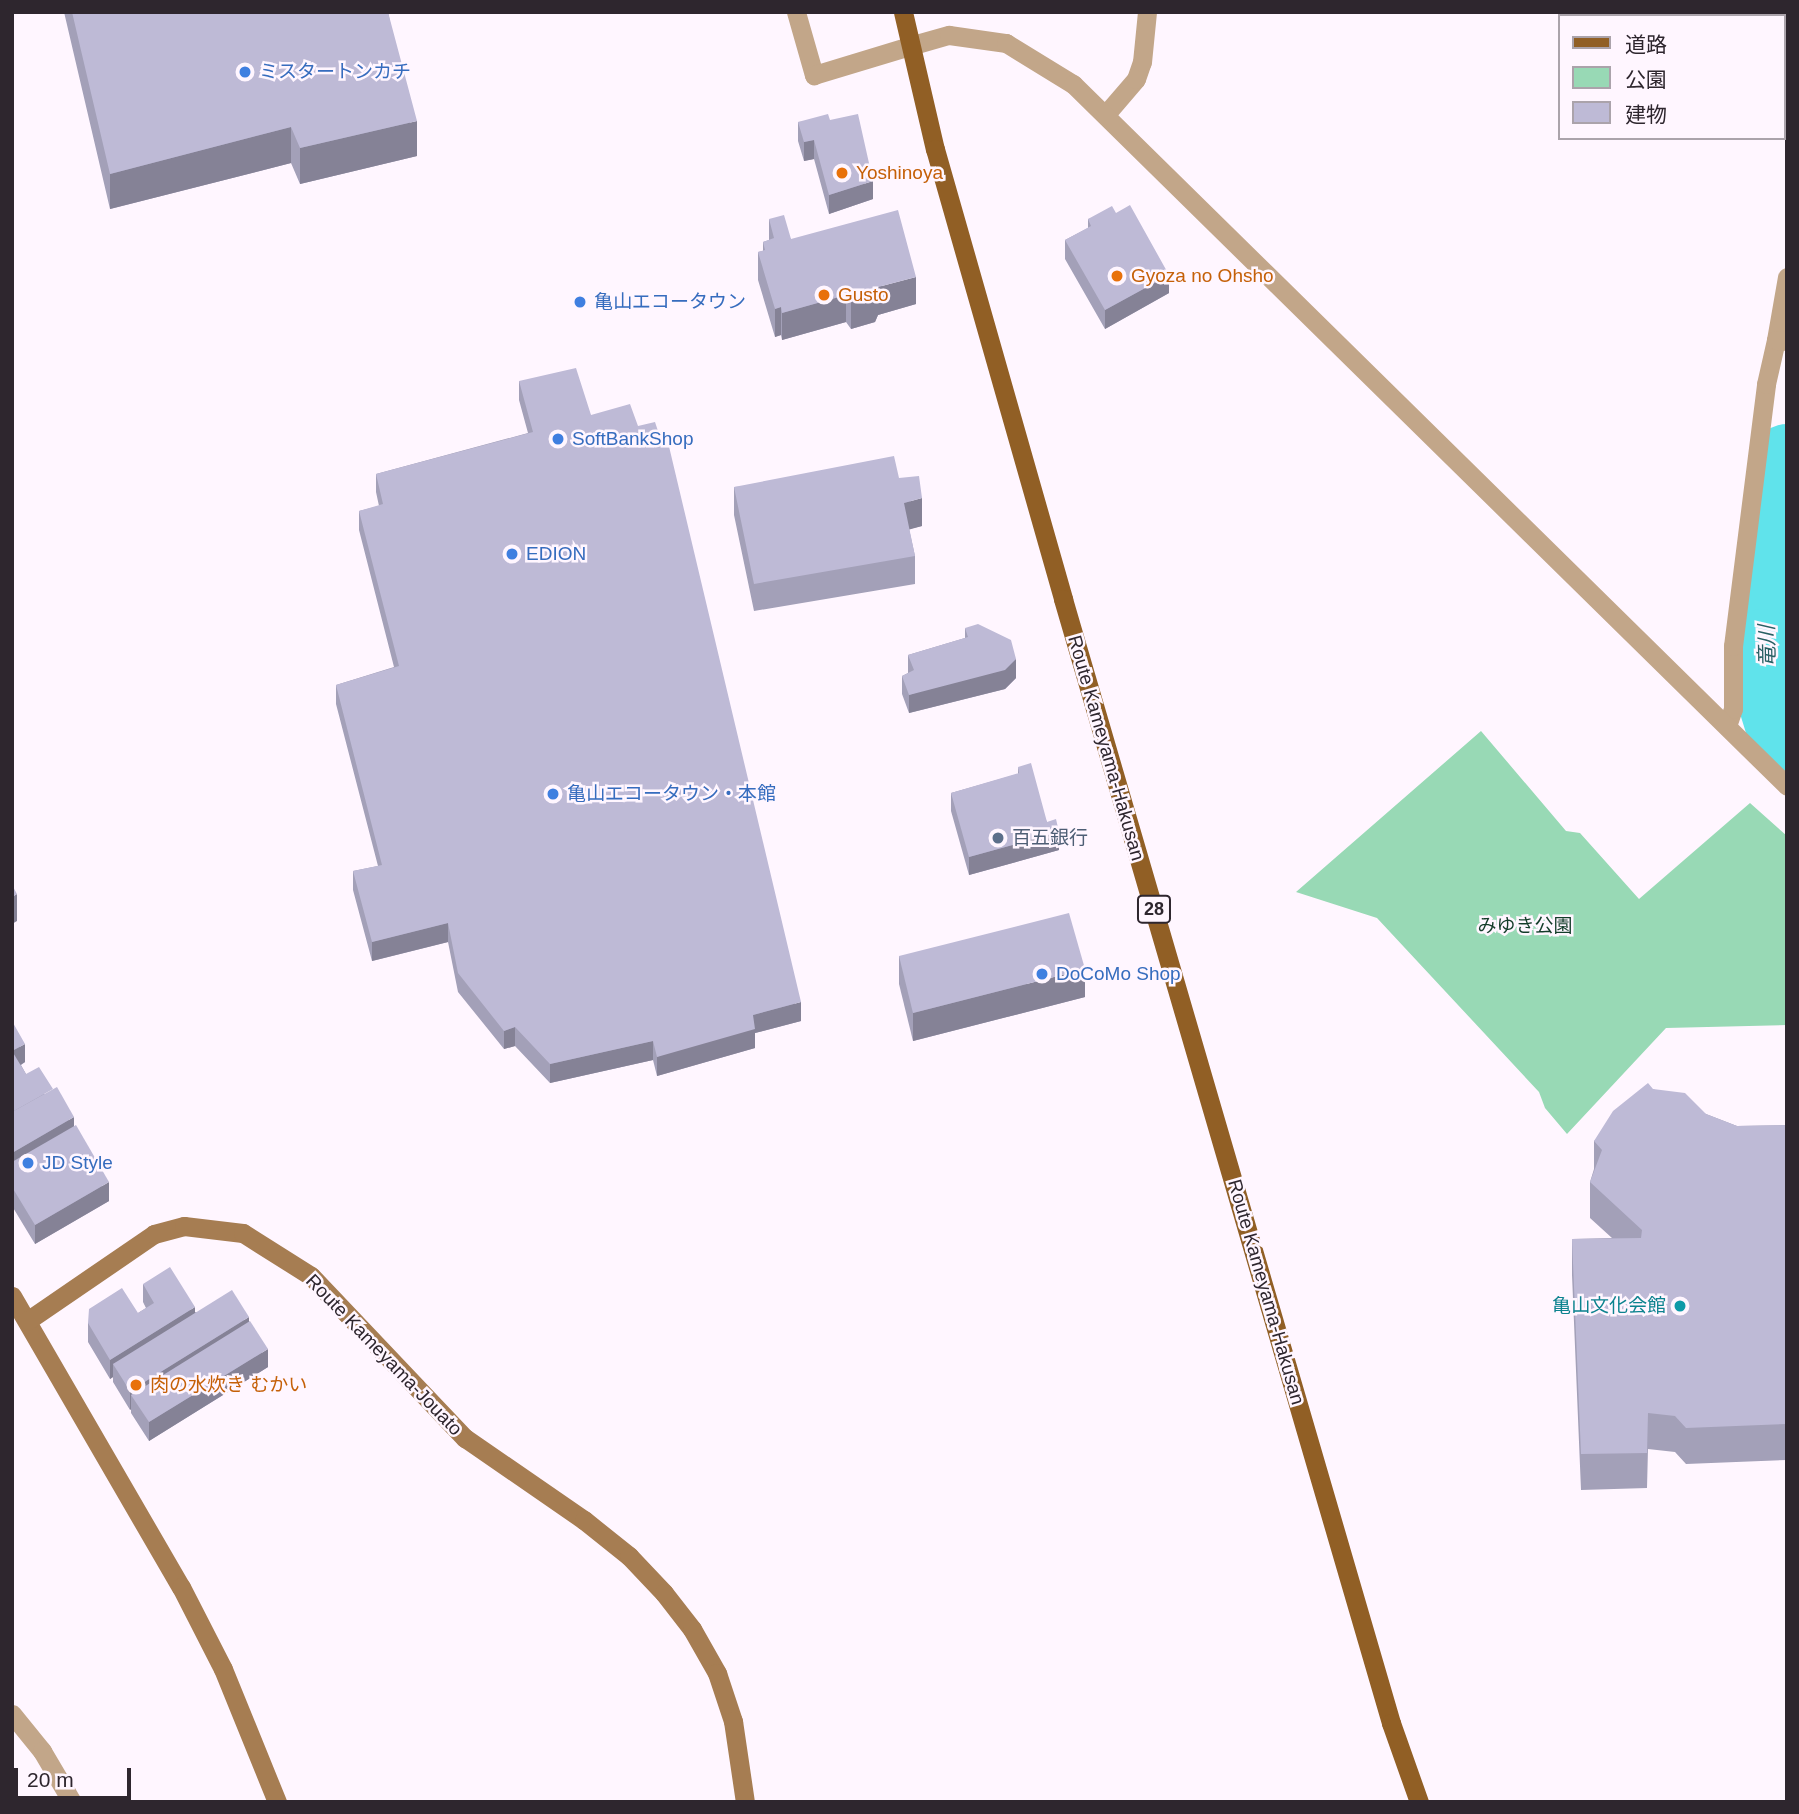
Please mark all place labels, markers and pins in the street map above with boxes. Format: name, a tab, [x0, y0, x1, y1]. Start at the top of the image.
place label: ミスタートンカチ	[259, 61, 411, 83]
marker: ミスタートンカチ	[237, 64, 253, 80]
place label: Yoshinoya	[856, 162, 943, 184]
marker: Yoshinoya	[834, 165, 850, 181]
place label: Gyoza no Ohsho	[1131, 265, 1274, 287]
marker: Gyoza no Ohsho	[1109, 268, 1125, 284]
place label: Gusto	[838, 284, 889, 306]
marker: Gusto	[816, 287, 832, 303]
place label: 亀山エコータウン	[594, 291, 746, 313]
marker: 亀山エコータウン	[572, 294, 588, 310]
place label: SoftBankShop	[572, 428, 693, 450]
marker: SoftBankShop	[550, 431, 566, 447]
place label: EDION	[526, 543, 586, 565]
marker: EDION	[504, 546, 520, 562]
place label: 亀山エコータウン・本館	[567, 783, 776, 805]
marker: 亀山エコータウン・本館	[545, 786, 561, 802]
place label: 百五銀行	[1012, 827, 1088, 849]
marker: 百五銀行	[990, 830, 1006, 846]
place label: DoCoMo Shop	[1056, 963, 1181, 985]
marker: DoCoMo Shop	[1034, 966, 1050, 982]
place label: JD Style	[42, 1152, 113, 1174]
marker: JD Style	[20, 1155, 36, 1171]
place label: 亀山文化会館	[1552, 1295, 1666, 1317]
marker: 亀山文化会館	[1672, 1298, 1688, 1314]
place label: 肉の水炊き むかい	[150, 1374, 307, 1396]
marker: 肉の水炊き むかい	[128, 1377, 144, 1393]

